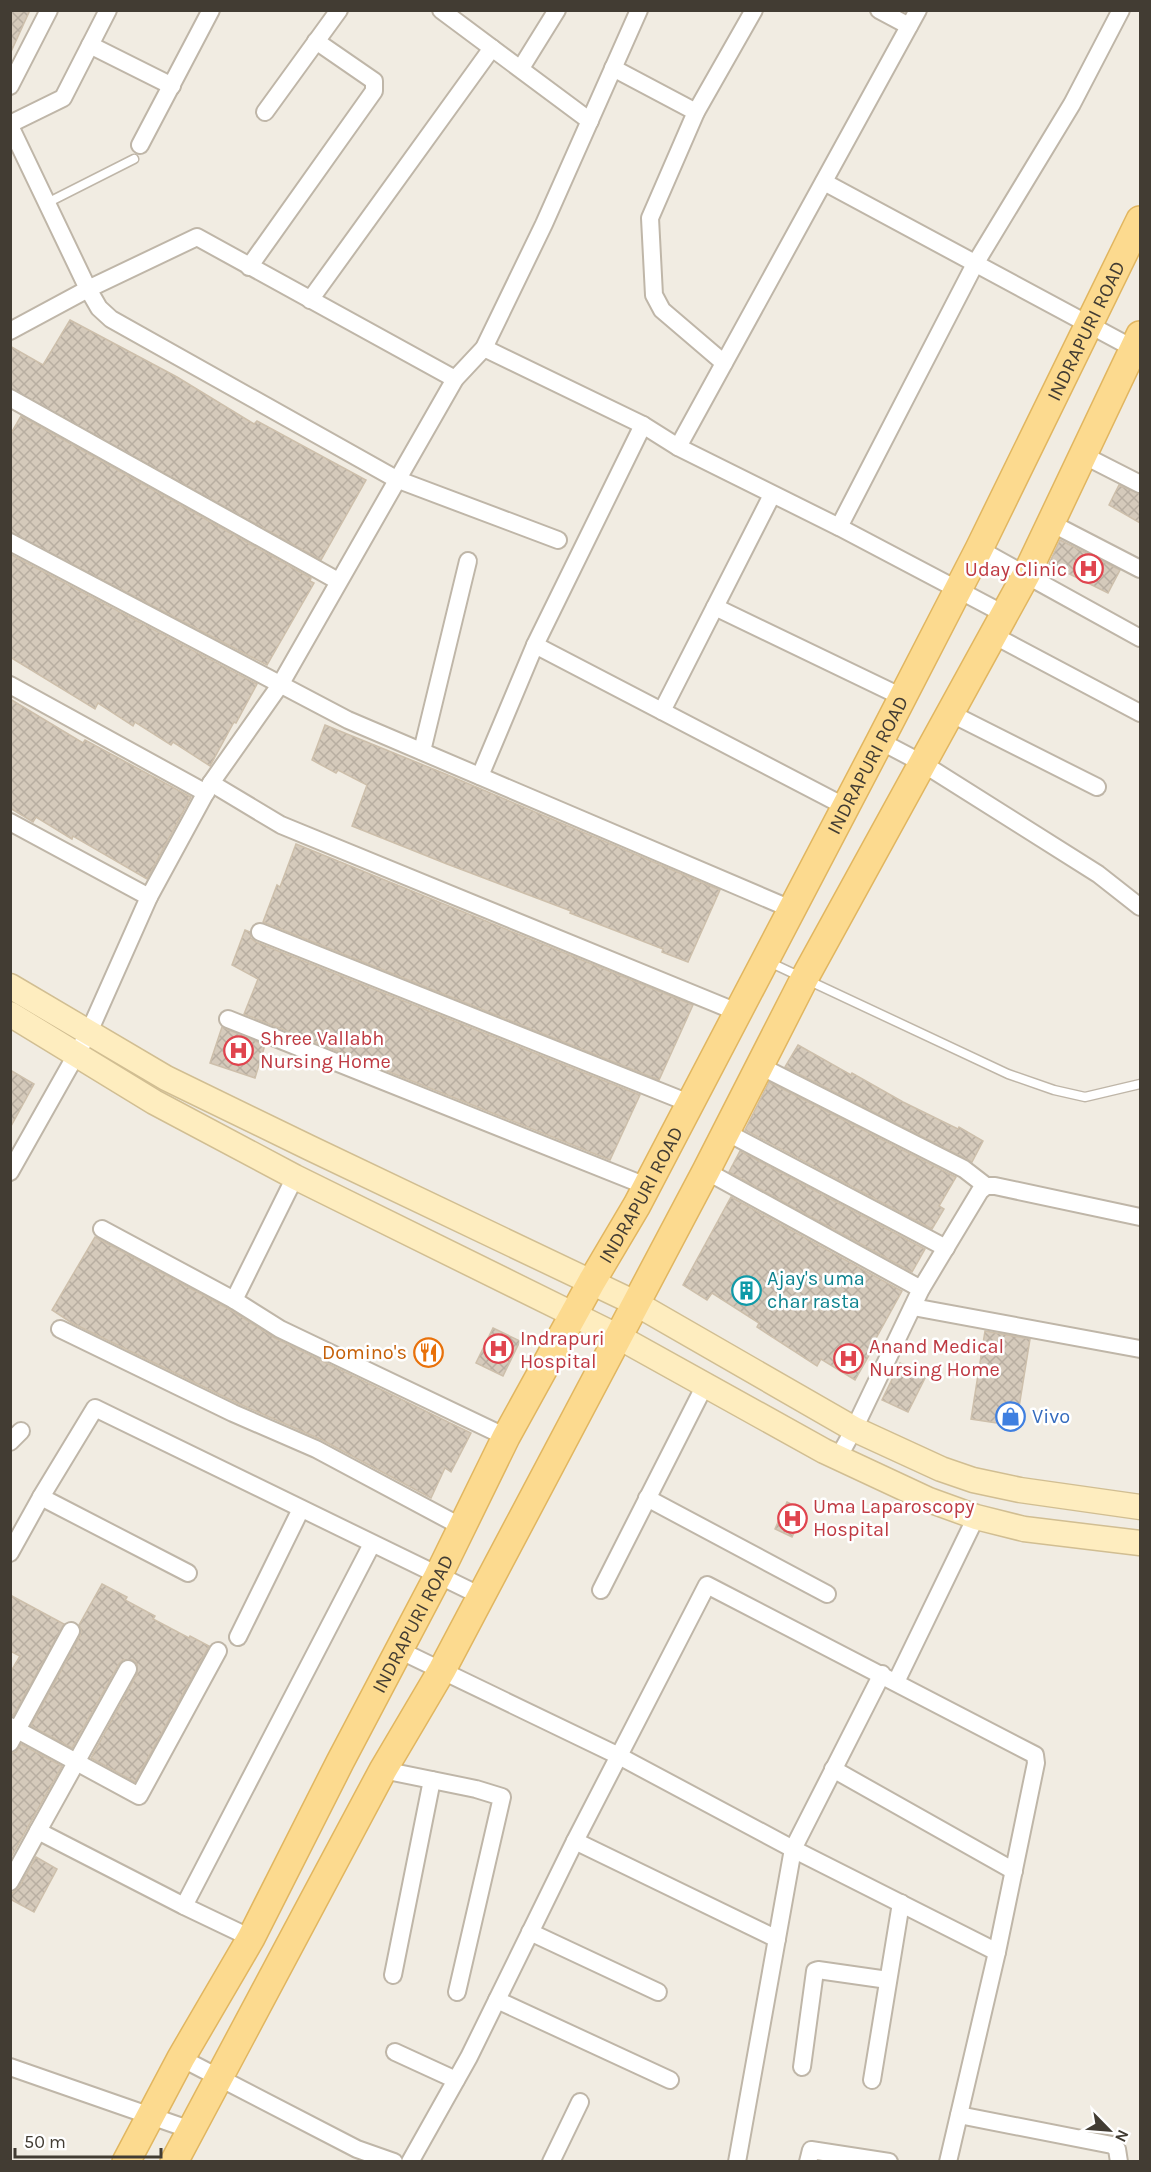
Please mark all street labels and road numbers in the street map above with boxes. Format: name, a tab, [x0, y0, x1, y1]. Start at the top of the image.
street label: INDRAPURI ROAD	[1042, 257, 1130, 405]
street label: INDRAPURI ROAD	[822, 692, 913, 838]
street label: INDRAPURI ROAD	[594, 1123, 688, 1268]
street label: INDRAPURI ROAD	[367, 1551, 459, 1697]

